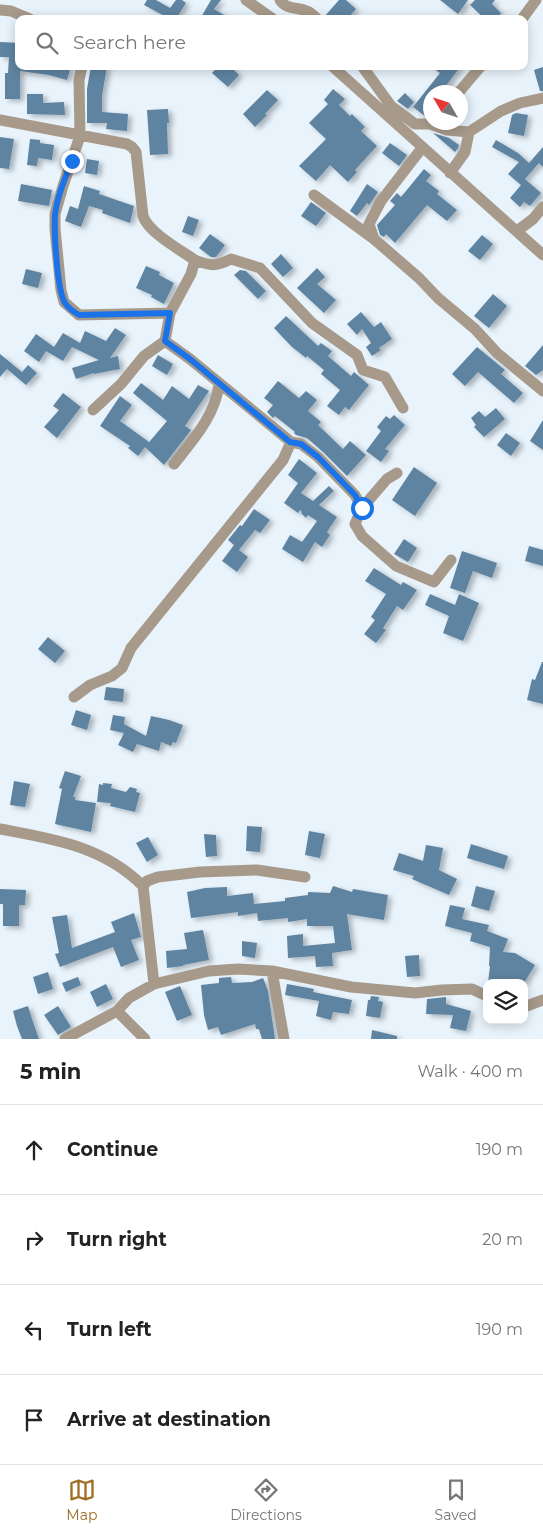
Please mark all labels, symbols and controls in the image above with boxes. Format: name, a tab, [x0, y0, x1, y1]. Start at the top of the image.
search box	[15, 15, 528, 70]
icon: search	[33, 29, 61, 57]
text: Search here	[73, 31, 186, 54]
north arrow	[423, 85, 468, 130]
route end	[61, 150, 84, 173]
route start	[351, 497, 374, 520]
map controls	[483, 979, 528, 1024]
button: layers	[483, 979, 528, 1024]
text: 5 min	[20, 1059, 81, 1084]
text: Walk · 400 m	[417, 1062, 523, 1081]
icon: ahead	[20, 1136, 48, 1164]
text: Continue	[67, 1138, 158, 1161]
text: 190 m	[476, 1140, 523, 1159]
icon: right	[20, 1226, 48, 1254]
text: Turn right	[67, 1228, 167, 1251]
text: 20 m	[482, 1230, 523, 1249]
icon: left	[20, 1316, 48, 1344]
text: Turn left	[67, 1318, 152, 1341]
text: 190 m	[476, 1320, 523, 1339]
icon: arrive	[20, 1406, 48, 1434]
text: Arrive at destination	[67, 1408, 271, 1431]
tab: Map	[66, 1476, 97, 1524]
tab: Directions	[230, 1476, 302, 1524]
tab: Saved	[435, 1476, 477, 1524]

